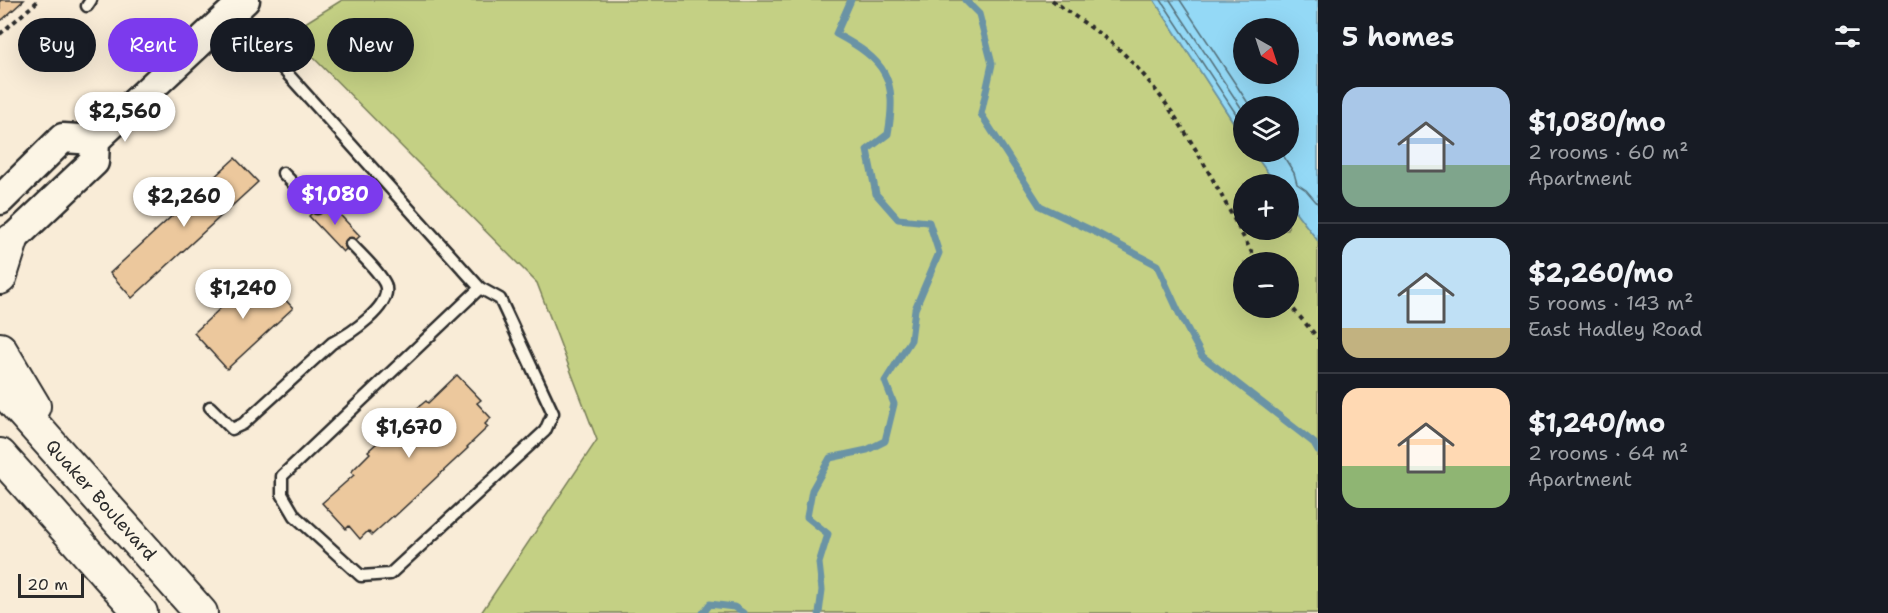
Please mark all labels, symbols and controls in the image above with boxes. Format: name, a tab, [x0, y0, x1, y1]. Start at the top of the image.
chip: Buy	[18, 18, 96, 72]
chip: Rent	[108, 18, 198, 72]
chip: Filters	[210, 18, 315, 72]
chip: New	[327, 18, 414, 72]
north arrow	[1233, 18, 1299, 84]
map controls	[1233, 18, 1299, 318]
text: 5 homes	[1342, 19, 1454, 54]
icon: filters	[1831, 20, 1864, 53]
pin: $2,560	[76, 92, 174, 143]
button: layers	[1233, 96, 1299, 162]
text: $2,560	[88, 98, 162, 124]
text: $1,080/mo	[1528, 104, 1666, 139]
icon: home	[1390, 111, 1462, 183]
text: 2 rooms · 60 m²	[1528, 139, 1688, 165]
text: Apartment	[1528, 165, 1632, 191]
button: +	[1233, 174, 1299, 240]
pin: $1,080	[286, 175, 384, 226]
pin: $2,260	[135, 177, 233, 228]
text: $1,080	[301, 181, 369, 207]
text: $2,260	[147, 183, 221, 209]
button: −	[1233, 252, 1299, 318]
text: $2,260/mo	[1528, 255, 1674, 290]
icon: home	[1390, 262, 1462, 334]
pin: $1,240	[194, 269, 292, 320]
text: $1,240	[209, 275, 277, 301]
text: 5 rooms · 143 m²	[1528, 290, 1693, 316]
text: East Hadley Road	[1528, 316, 1702, 342]
text: $1,240/mo	[1528, 405, 1665, 440]
pin: $1,670	[360, 408, 458, 459]
icon: home	[1390, 412, 1462, 484]
text: $1,670	[376, 414, 443, 440]
street label: Quaker Boulevard	[40, 434, 162, 566]
text: 2 rooms · 64 m²	[1528, 440, 1688, 466]
text: Apartment	[1528, 466, 1632, 492]
scale bar	[18, 571, 84, 598]
text: 20 m	[27, 574, 68, 595]

